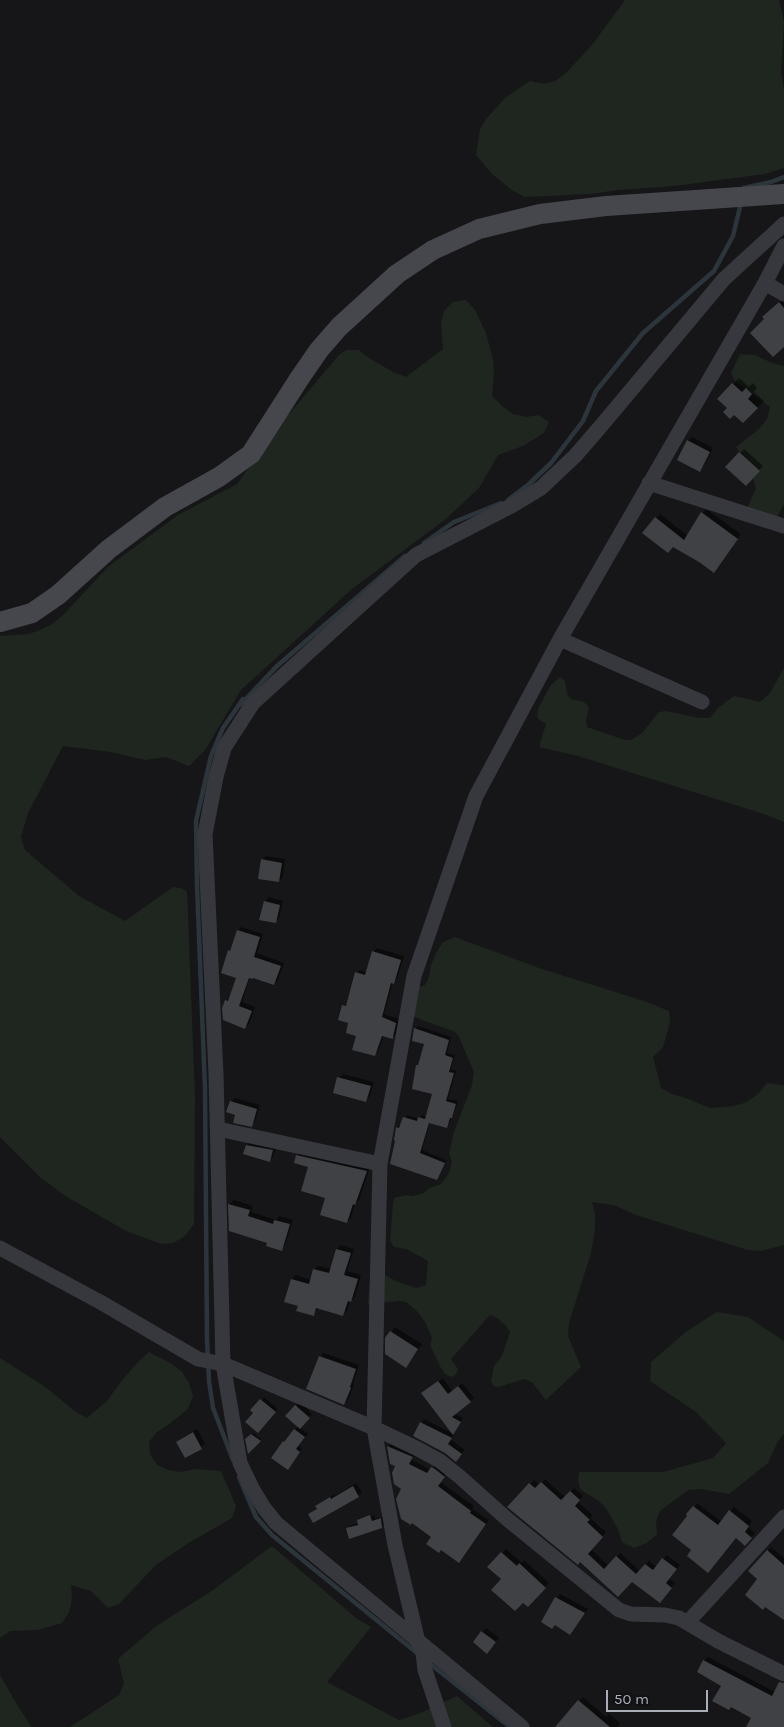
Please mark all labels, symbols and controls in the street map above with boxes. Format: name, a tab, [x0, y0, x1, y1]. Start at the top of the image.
scale bar	[609, 1680, 712, 1712]
text: 50 m	[614, 1690, 649, 1708]

